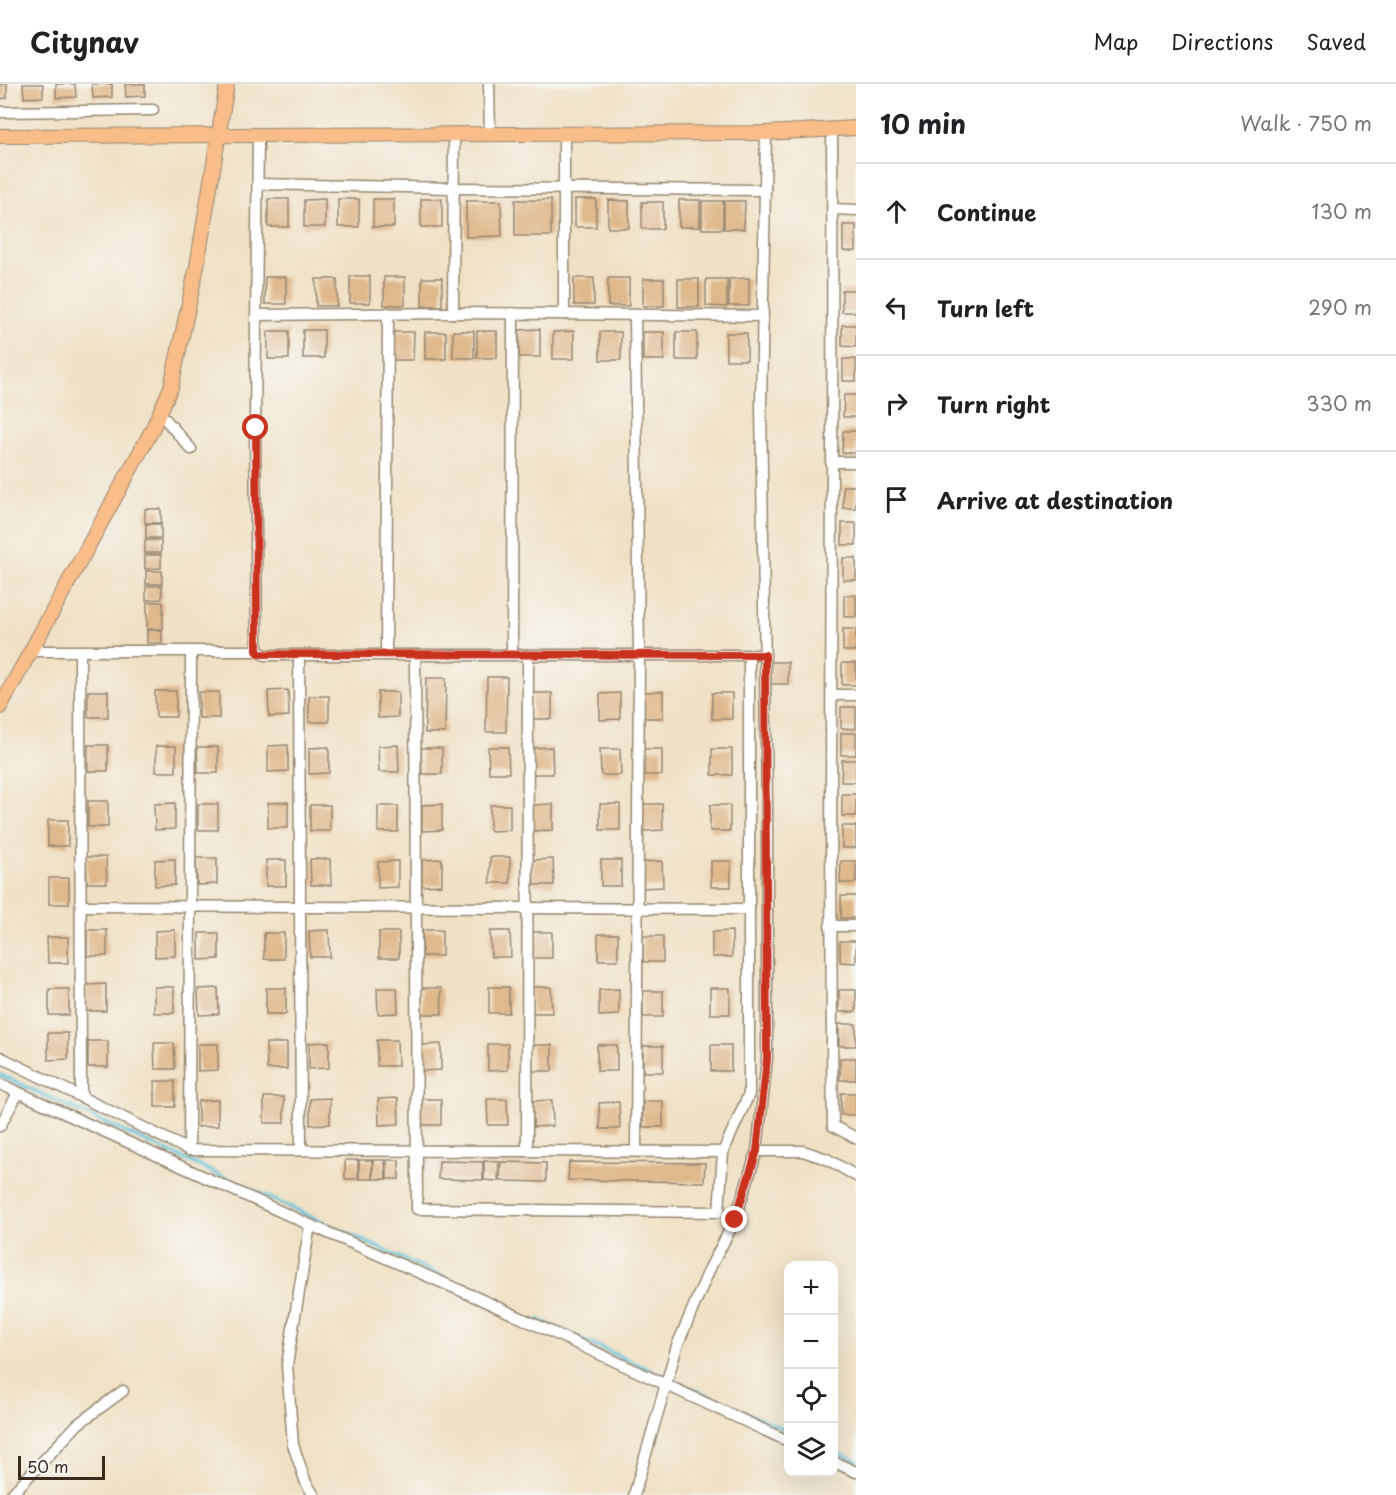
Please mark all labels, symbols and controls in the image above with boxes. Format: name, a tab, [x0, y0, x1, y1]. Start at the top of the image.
text: Citynav	[30, 20, 139, 63]
text: Map	[1093, 25, 1138, 57]
text: Directions	[1171, 25, 1273, 57]
text: Saved	[1306, 25, 1366, 57]
text: 10 min	[880, 104, 966, 143]
text: Walk · 750 m	[1240, 108, 1372, 138]
icon: ahead	[880, 195, 913, 228]
text: Continue	[937, 195, 1036, 228]
text: 130 m	[1312, 196, 1372, 226]
icon: left	[880, 291, 913, 324]
text: Turn left	[937, 291, 1034, 324]
text: 290 m	[1308, 292, 1372, 322]
icon: right	[880, 387, 913, 420]
text: Turn right	[937, 387, 1050, 420]
text: 330 m	[1306, 388, 1372, 418]
route start	[242, 414, 268, 440]
icon: arrive	[880, 483, 913, 516]
text: Arrive at destination	[937, 483, 1173, 516]
route end	[721, 1206, 747, 1232]
map controls	[784, 1261, 838, 1477]
button: +	[784, 1261, 838, 1315]
button: −	[784, 1315, 838, 1369]
button: locate	[784, 1369, 838, 1423]
button: layers	[784, 1423, 838, 1477]
scale bar	[18, 1453, 105, 1480]
text: 50 m	[27, 1454, 68, 1478]

